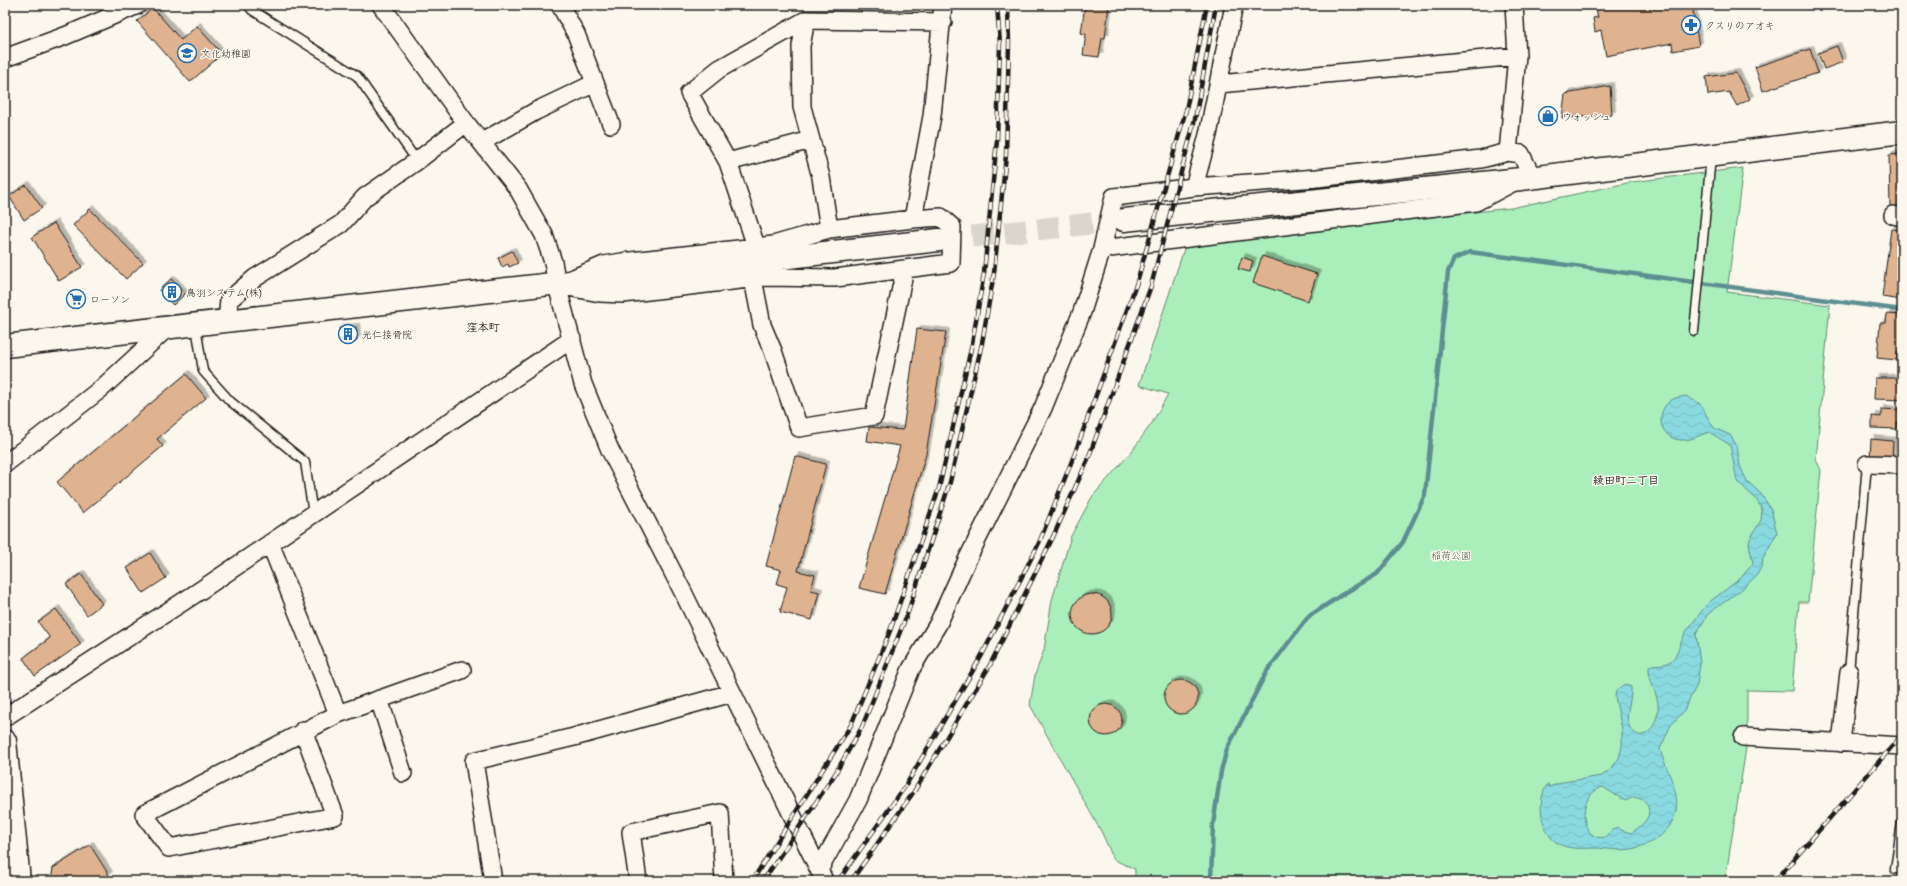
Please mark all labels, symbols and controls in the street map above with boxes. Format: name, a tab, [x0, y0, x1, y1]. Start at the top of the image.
pharmacy icon: クスリのアオキ	[1680, 14, 1702, 36]
place label: クスリのアオキ	[1705, 19, 1775, 32]
school or university icon: 文化幼稚園	[176, 42, 198, 64]
place label: 文化幼稚園	[201, 47, 251, 60]
shop icon: ウォッシュ	[1537, 105, 1559, 127]
place label: ウォッシュ	[1562, 110, 1611, 123]
building icon: 鳥羽システム(株)	[161, 281, 183, 303]
place label: 鳥羽システム(株)	[186, 286, 262, 299]
supermarket icon: ローソン	[65, 288, 87, 310]
place label: ローソン	[90, 293, 130, 306]
district label: 窪本町	[467, 320, 500, 334]
building icon: 光仁接骨院	[337, 323, 359, 345]
place label: 光仁接骨院	[362, 328, 412, 341]
district label: 綾田町二丁目	[1593, 473, 1659, 487]
park label: 稲荷公園	[1431, 549, 1471, 562]

